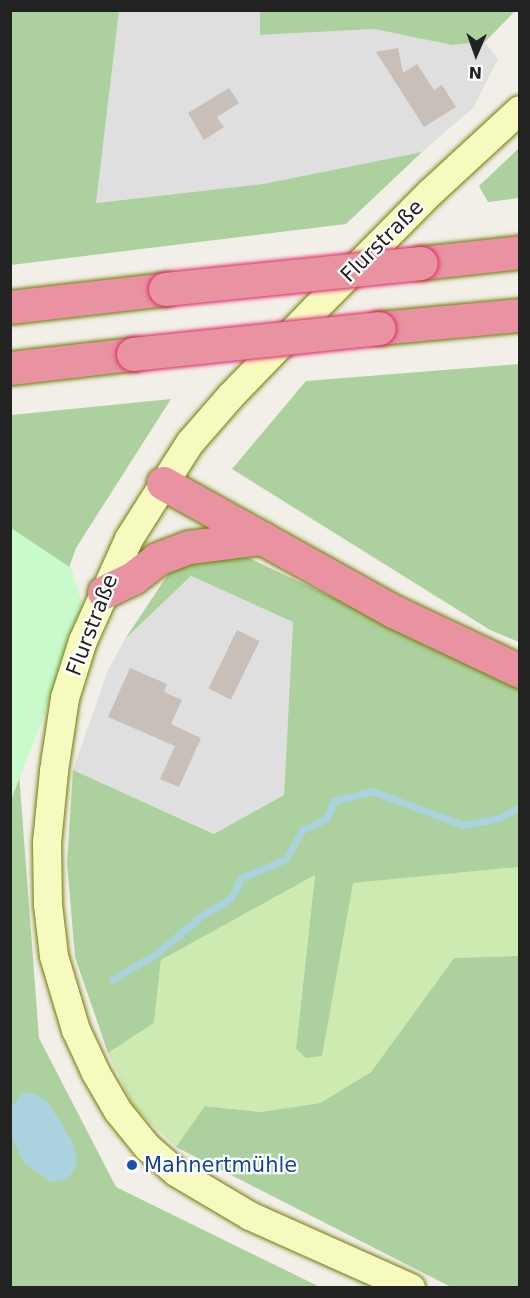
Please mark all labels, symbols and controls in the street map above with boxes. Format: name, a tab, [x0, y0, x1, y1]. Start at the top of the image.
north arrow	[446, 24, 506, 84]
text: N	[468, 63, 482, 82]
street label: Flurstraße	[335, 194, 429, 288]
street label: Flurstraße	[61, 571, 123, 679]
place label: Mahnertmühle	[144, 1152, 297, 1178]
marker: Mahnertmühle	[125, 1158, 139, 1172]

